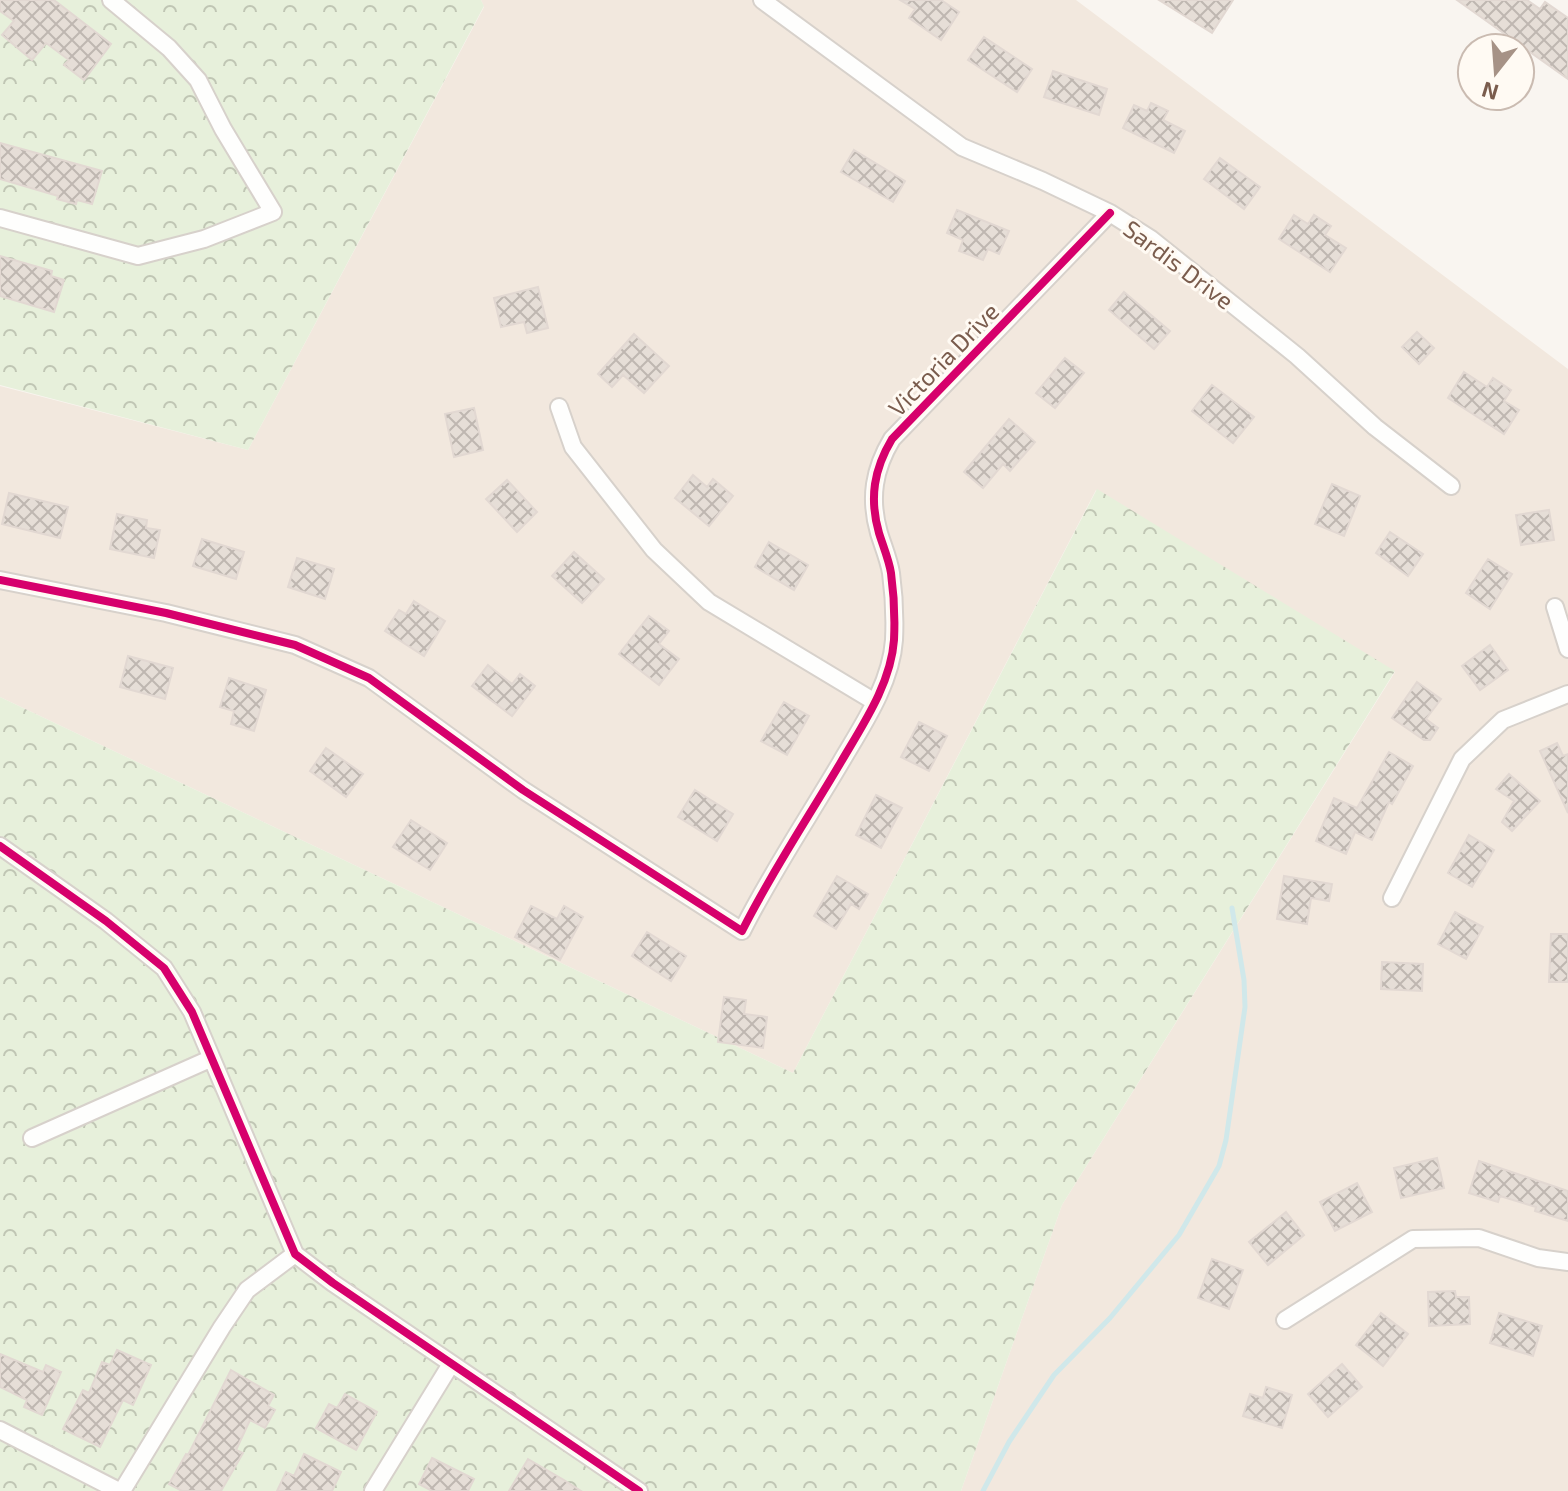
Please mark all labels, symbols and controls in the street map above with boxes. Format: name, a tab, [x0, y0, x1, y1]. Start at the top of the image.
north arrow	[1456, 32, 1536, 112]
text: N	[1478, 77, 1501, 107]
street label: Sardis Drive	[1118, 213, 1240, 315]
street label: Victoria Drive	[882, 296, 1004, 422]

